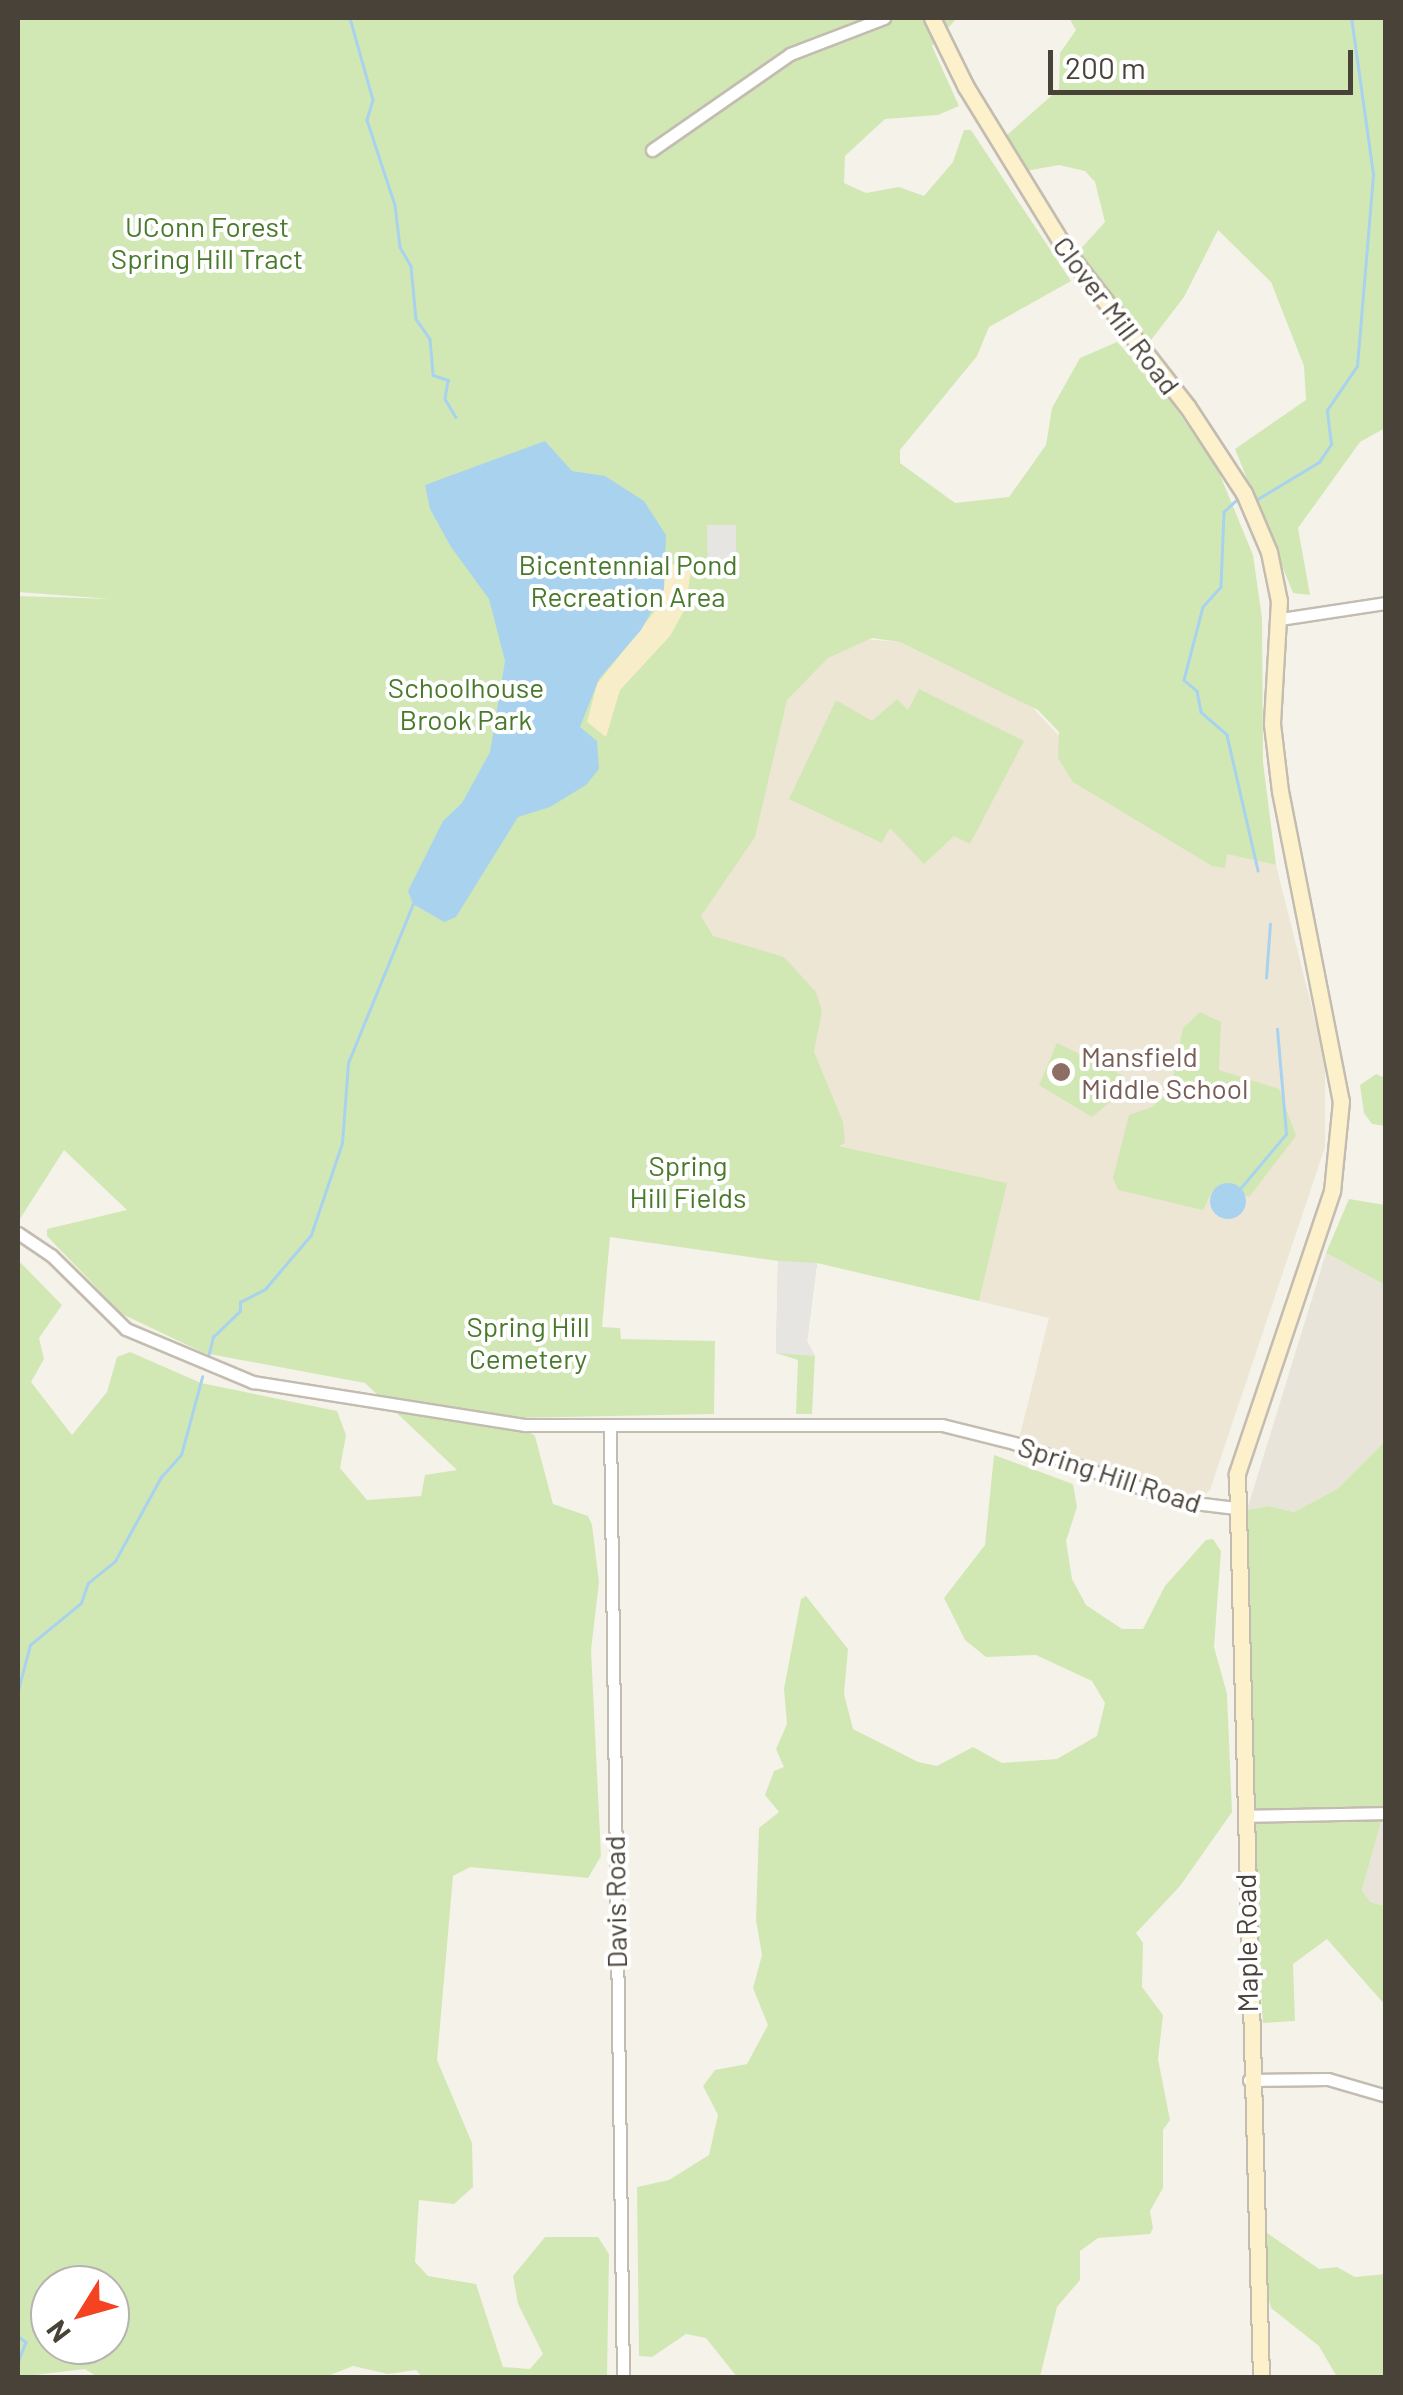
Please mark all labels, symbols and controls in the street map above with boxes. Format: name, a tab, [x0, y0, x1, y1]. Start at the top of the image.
scale bar	[1053, 30, 1358, 92]
text: 200 m	[1065, 49, 1146, 85]
park label: UConn Forest Spring Hill Tract	[111, 209, 303, 275]
street label: Clover Mill Road	[1047, 229, 1187, 401]
park label: Bicentennial Pond Recreation Area	[518, 547, 738, 613]
park label: Schoolhouse Brook Park	[388, 670, 544, 736]
place label: Mansfield Middle School	[1081, 1039, 1248, 1105]
marker: Mansfield Middle School	[1050, 1061, 1072, 1083]
park label: Spring Hill Fields	[629, 1148, 747, 1214]
park label: Spring Hill Cemetery	[466, 1309, 590, 1375]
street label: Spring Hill Road	[1014, 1429, 1206, 1519]
street label: Davis Road	[597, 1835, 633, 1969]
street label: Maple Road	[1228, 1873, 1264, 2013]
north arrow	[30, 2265, 130, 2365]
text: N	[38, 2314, 77, 2350]

